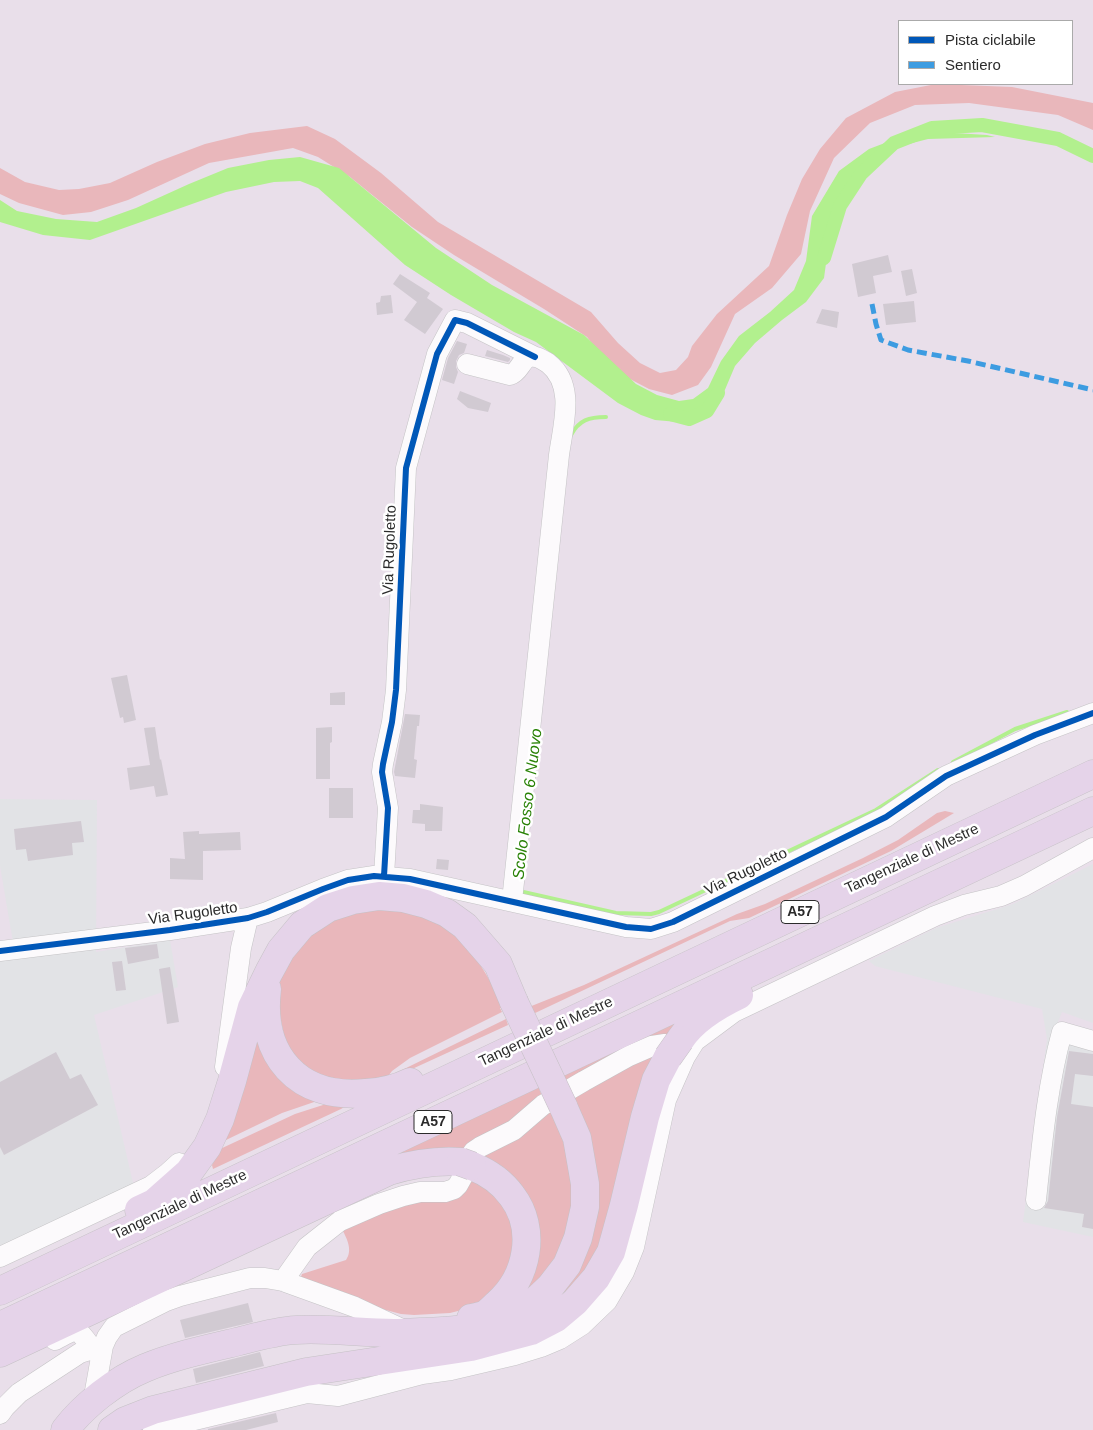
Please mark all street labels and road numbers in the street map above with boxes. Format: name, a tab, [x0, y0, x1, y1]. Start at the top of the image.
street label: Via Rugoletto	[379, 505, 401, 595]
street label: Tangenziale di Mestre	[842, 820, 982, 898]
street label: Via Rugoletto	[702, 844, 790, 900]
street label: Via Rugoletto	[147, 899, 239, 929]
road number: A57	[781, 900, 819, 924]
street label: Tangenziale di Mestre	[476, 993, 616, 1071]
road number: A57	[414, 1110, 452, 1134]
street label: Tangenziale di Mestre	[110, 1166, 250, 1244]

